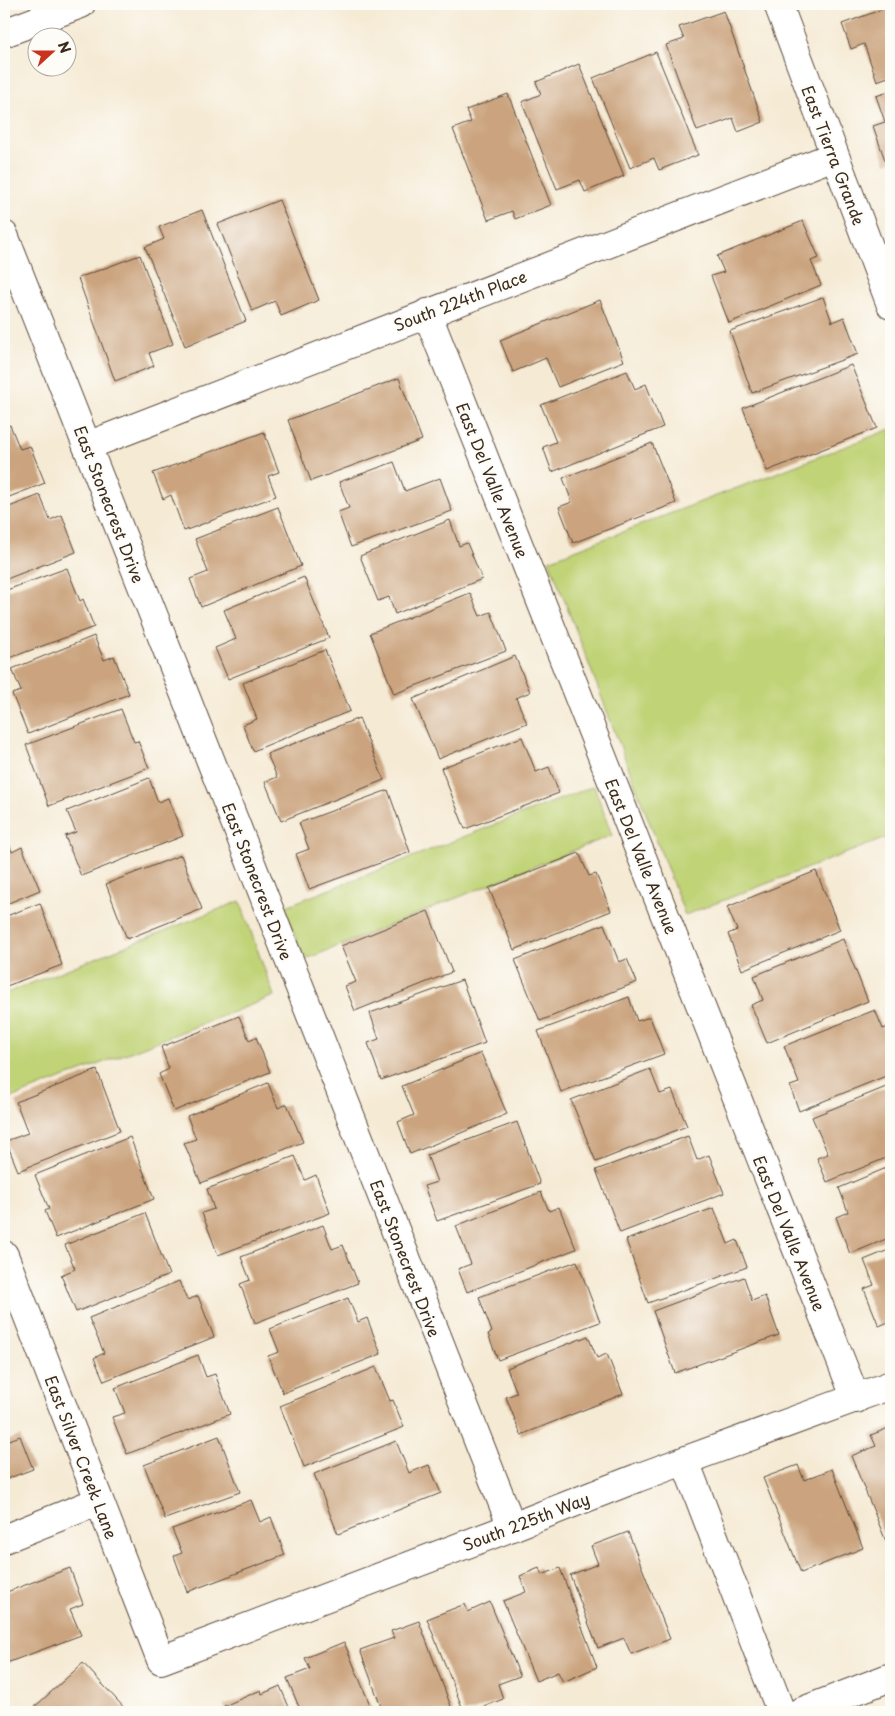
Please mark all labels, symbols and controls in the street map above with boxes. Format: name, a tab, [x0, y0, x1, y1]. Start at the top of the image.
north arrow	[28, 28, 78, 78]
text: N	[53, 38, 76, 56]
street label: East Tierra Grande	[796, 82, 872, 228]
street label: South 224th Place	[390, 264, 530, 336]
street label: East Del Valle Avenue	[451, 399, 535, 562]
street label: East Stonecrest Drive	[69, 422, 151, 586]
street label: East Del Valle Avenue	[600, 775, 684, 938]
street label: East Stonecrest Drive	[217, 799, 299, 963]
street label: East Del Valle Avenue	[748, 1152, 832, 1315]
street label: East Stonecrest Drive	[365, 1176, 447, 1340]
street label: East Silver Creek Lane	[40, 1372, 124, 1542]
street label: South 225th Way	[459, 1486, 593, 1556]

